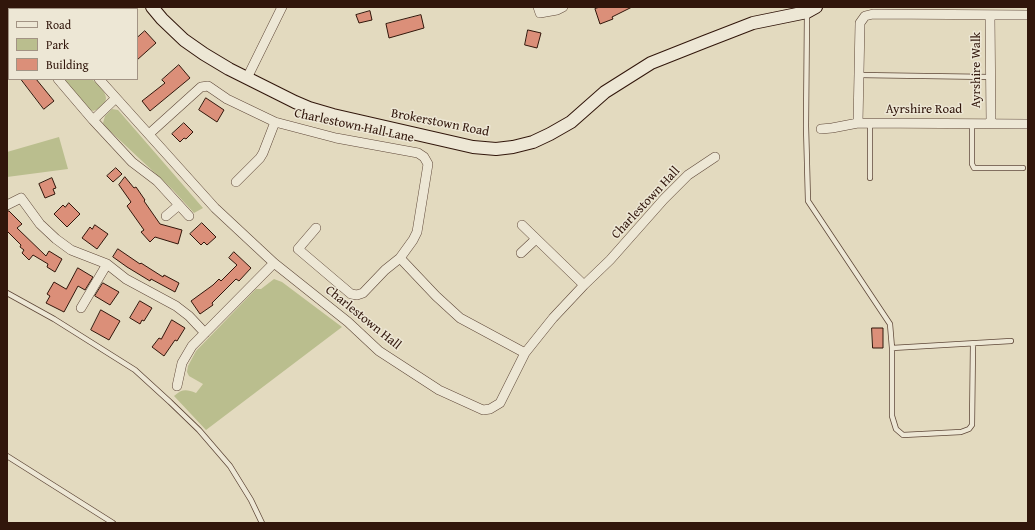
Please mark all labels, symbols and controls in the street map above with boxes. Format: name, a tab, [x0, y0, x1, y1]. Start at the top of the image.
legend	[8, 8, 138, 80]
text: Road	[46, 16, 71, 33]
street label: Ayrshire Walk	[969, 32, 985, 108]
text: Park	[46, 36, 69, 53]
text: Building	[46, 56, 89, 73]
street label: Ayrshire Road	[886, 102, 962, 118]
street label: Charlestown Hall Lane	[293, 106, 415, 146]
street label: Brokerstown Road	[390, 106, 490, 140]
street label: Charlestown Hall	[608, 164, 684, 242]
street label: Charlestown Hall	[322, 283, 404, 353]

